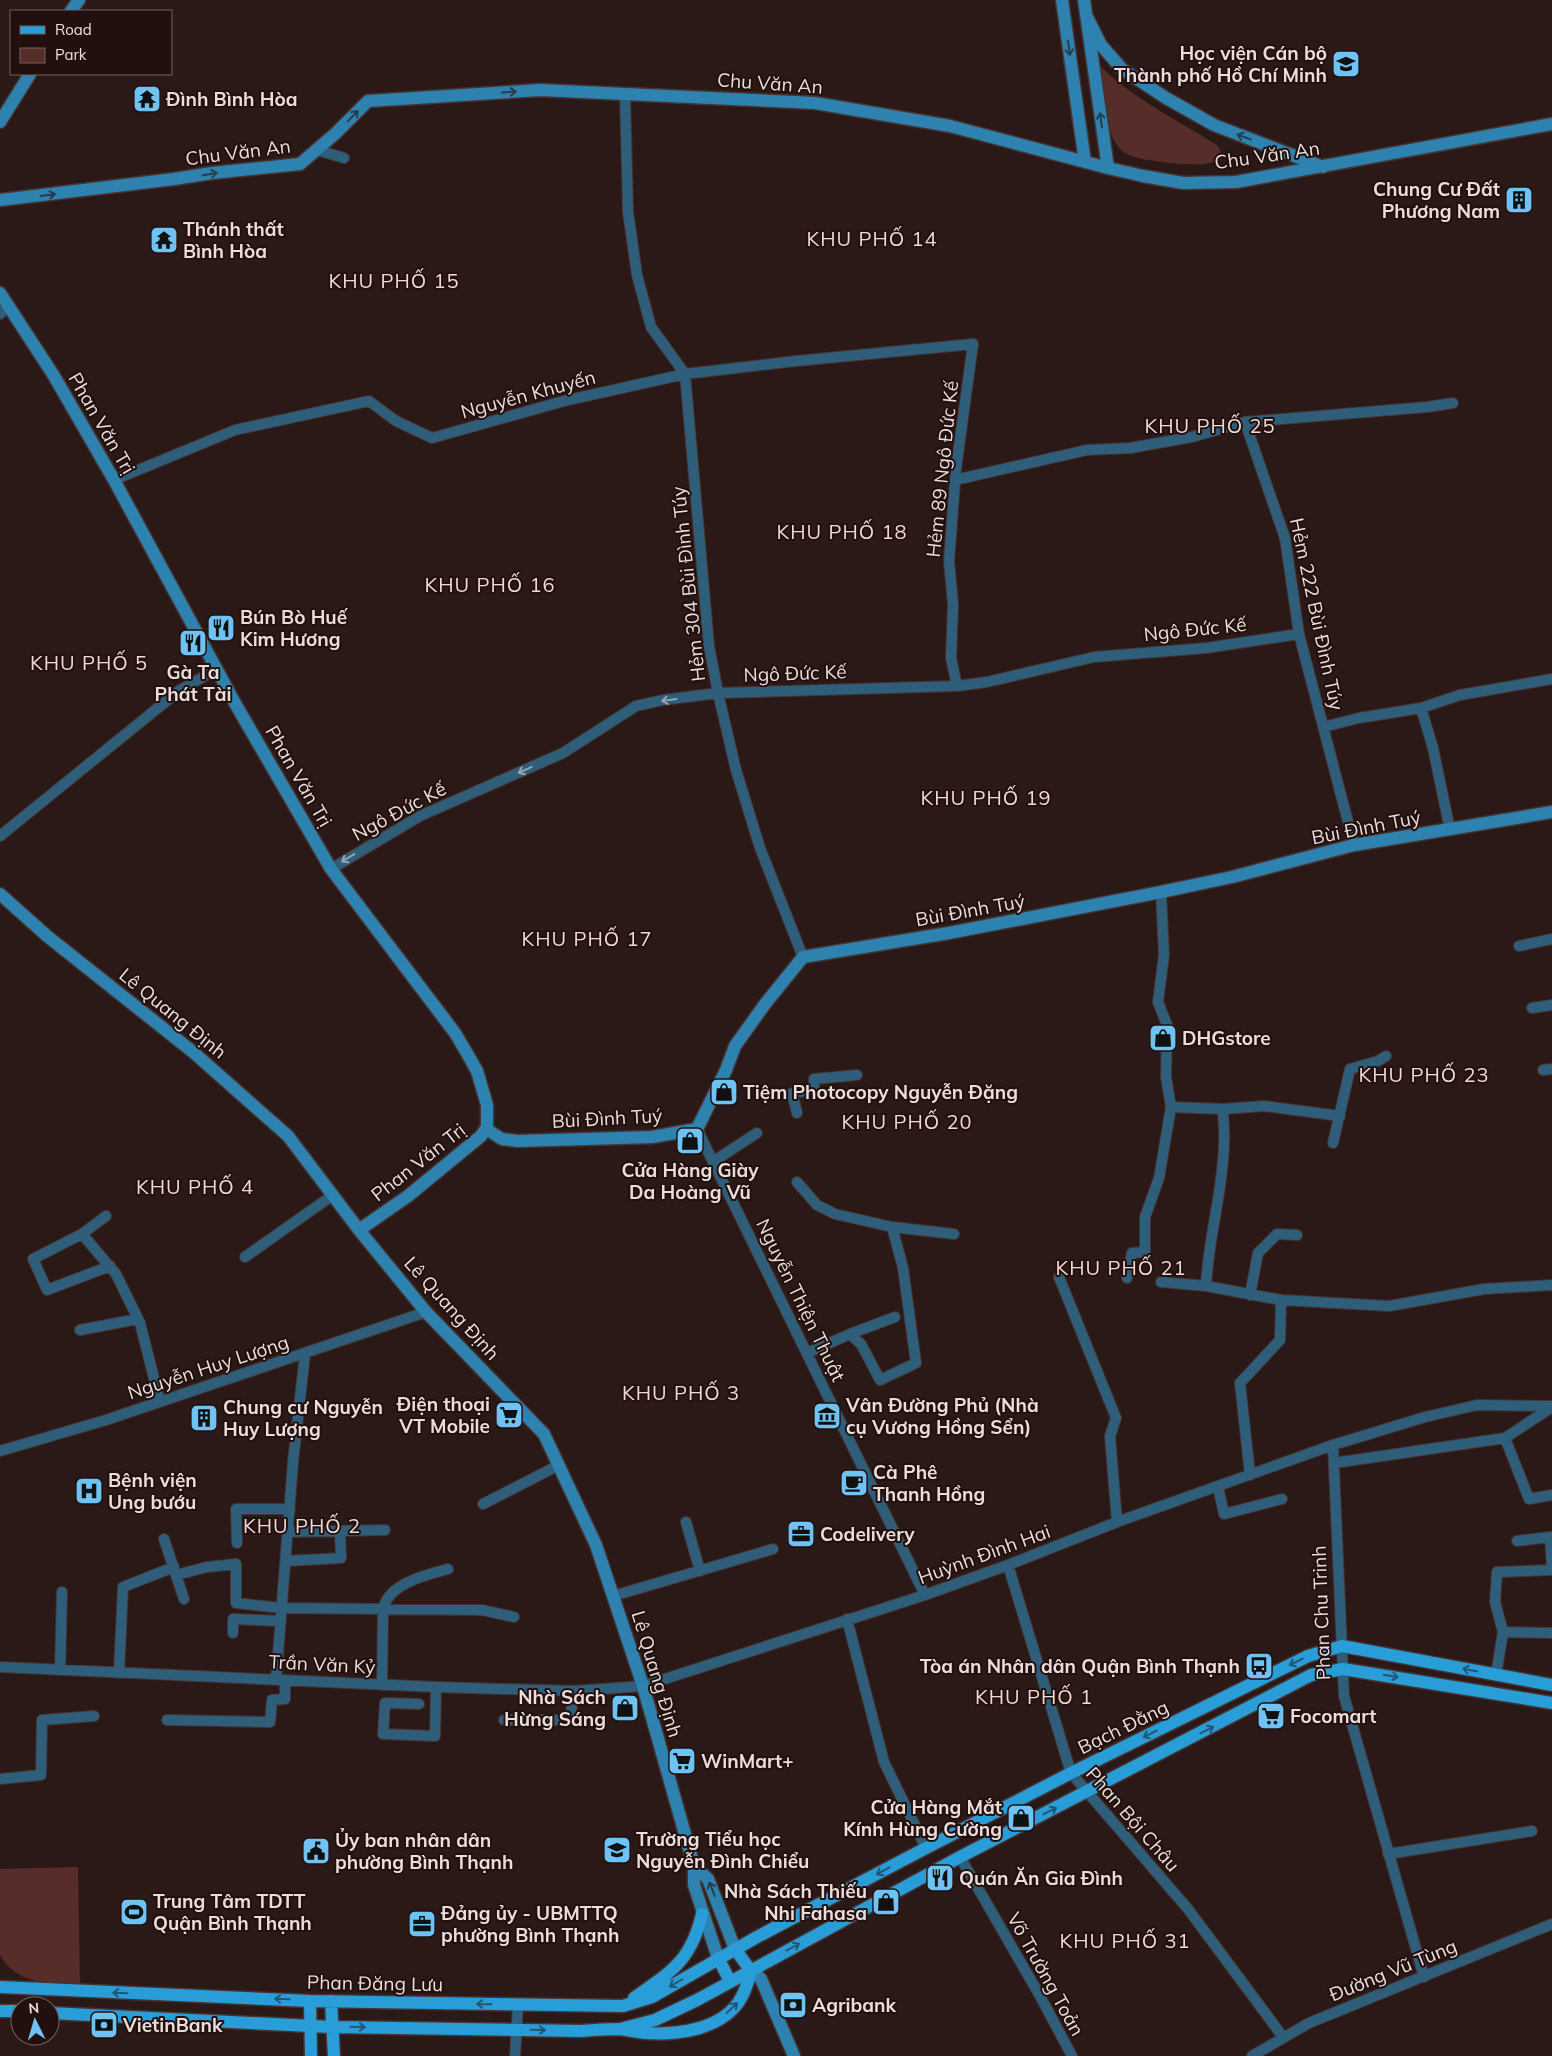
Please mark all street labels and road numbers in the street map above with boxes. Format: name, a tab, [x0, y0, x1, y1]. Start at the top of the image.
street label: Chu Văn An	[716, 67, 824, 99]
street label: Chu Văn An	[184, 134, 292, 170]
street label: Chu Văn An	[1213, 136, 1321, 174]
street label: Nguyễn Khuyến	[458, 364, 598, 424]
street label: Phan Văn Trị	[63, 368, 141, 478]
street label: Hẻm 89 Ngô Đức Kế	[921, 379, 963, 558]
street label: Hẻm 304 Bùi Đình Túy	[666, 485, 710, 683]
street label: Hẻm 222 Bùi Đình Túy	[1285, 516, 1349, 712]
street label: Ngô Đức Kế	[1142, 612, 1248, 646]
street label: Ngô Đức Kế	[743, 659, 848, 687]
street label: Phan Văn Trị	[260, 721, 338, 831]
street label: Ngô Đức Kế	[348, 776, 451, 846]
street label: Bùi Đình Tuý	[1309, 805, 1423, 849]
street label: Bùi Đình Tuý	[914, 889, 1026, 931]
street label: Lê Quang Định	[114, 962, 232, 1064]
street label: Bùi Đình Tuý	[551, 1103, 663, 1133]
street label: Phan Văn Trị	[366, 1118, 470, 1206]
street label: Nguyễn Thiện Thuật	[751, 1215, 851, 1386]
street label: Lê Quang Định	[399, 1251, 505, 1365]
street label: Nguyễn Huy Lượng	[124, 1330, 292, 1404]
street label: Huỳnh Đình Hai	[914, 1519, 1054, 1589]
street label: Phan Chu Trinh	[1307, 1545, 1335, 1681]
street label: Lê Quang Định	[626, 1608, 688, 1740]
street label: Trần Văn Kỷ	[268, 1649, 376, 1679]
street label: Bạch Đằng	[1074, 1695, 1172, 1759]
street label: Phan Bội Châu	[1081, 1762, 1185, 1876]
street label: Võ Trường Toản	[1002, 1908, 1090, 2040]
street label: Đường Vũ Tùng	[1326, 1934, 1460, 2006]
street label: Phan Đăng Lưu	[307, 1970, 443, 1996]

